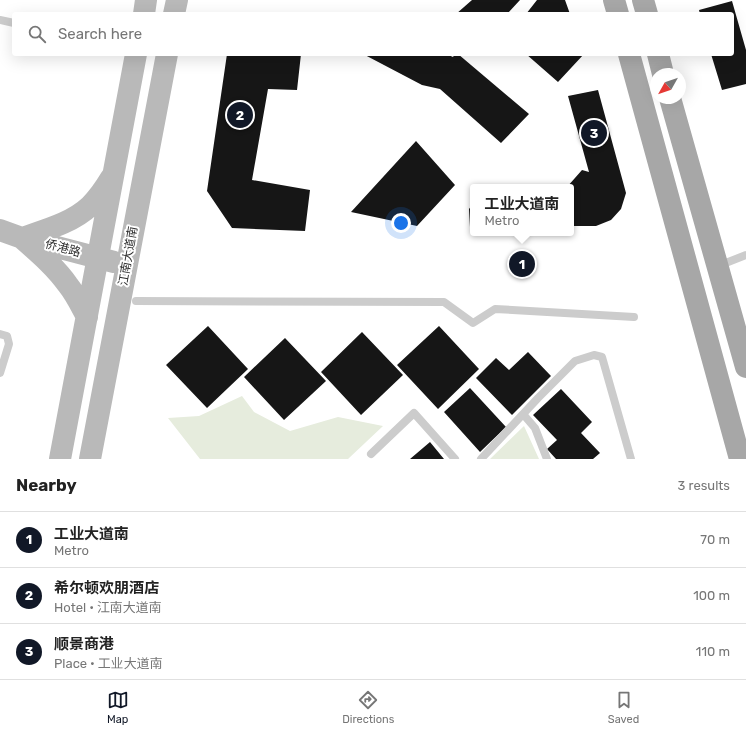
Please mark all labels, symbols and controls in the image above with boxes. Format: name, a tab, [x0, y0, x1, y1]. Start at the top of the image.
search box	[12, 12, 734, 56]
icon: search	[26, 23, 48, 45]
text: Search here	[58, 25, 142, 43]
north arrow	[650, 68, 686, 104]
pin: 2	[227, 100, 253, 130]
pin: 3	[581, 118, 607, 148]
popup	[470, 184, 574, 236]
text: 工业大道南	[484, 195, 560, 213]
your location	[391, 213, 411, 233]
text: Metro	[484, 213, 519, 228]
street label: 江南大道南	[116, 225, 140, 287]
street label: 侨港路	[44, 237, 82, 259]
pin: 1	[509, 249, 535, 279]
text: Nearby	[16, 475, 77, 495]
text: 3 results	[678, 478, 730, 493]
text: 工业大道南	[54, 525, 129, 543]
text: 1	[26, 532, 32, 547]
text: 70 m	[700, 532, 730, 547]
text: Metro	[54, 543, 89, 558]
text: 希尔顿欢朋酒店	[54, 579, 159, 597]
text: 2	[25, 588, 33, 603]
text: 100 m	[693, 588, 730, 603]
text: Hotel · 江南大道南	[54, 600, 162, 615]
text: 顺景商港	[54, 635, 114, 653]
text: 3	[25, 644, 33, 659]
text: 110 m	[696, 644, 730, 659]
text: Place · 工业大道南	[54, 656, 163, 671]
tab: Map	[107, 689, 129, 726]
tab: Directions	[342, 689, 394, 726]
tab: Saved	[608, 689, 639, 726]

